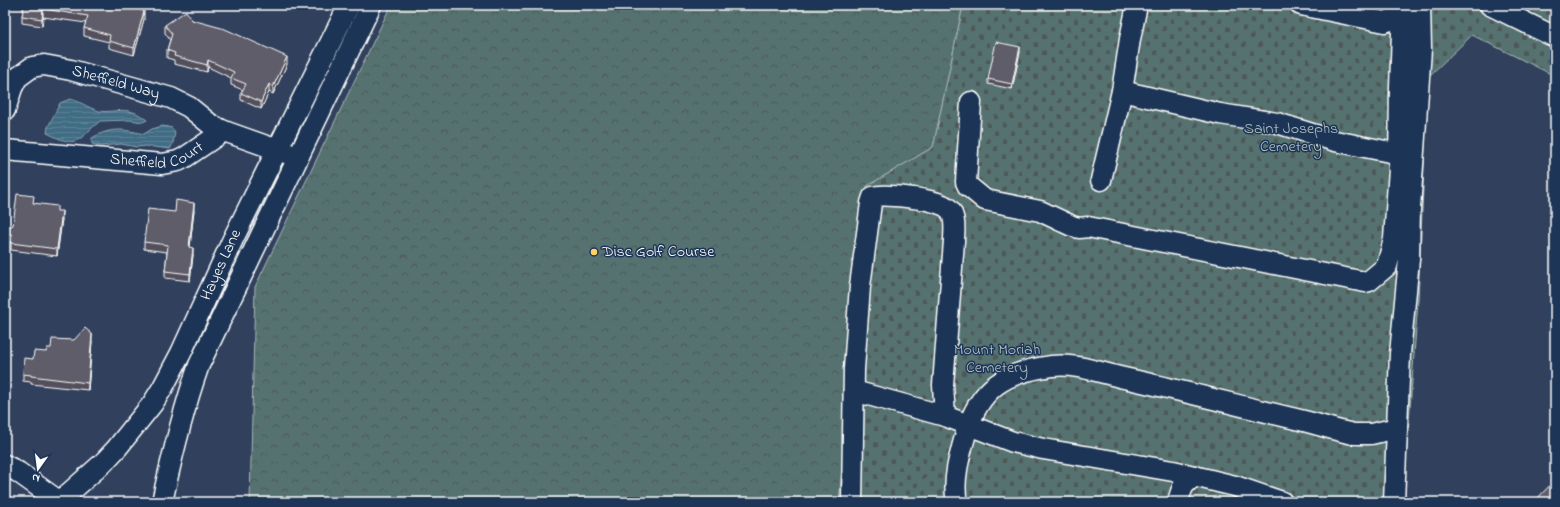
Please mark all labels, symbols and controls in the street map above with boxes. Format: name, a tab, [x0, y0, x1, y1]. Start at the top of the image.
street label: Sheffield Way	[69, 59, 163, 106]
park label: Saint Josephs Cemetery	[1244, 117, 1338, 159]
street label: Sheffield Court	[109, 136, 209, 176]
street label: Hayes Lane	[194, 225, 248, 304]
place label: Disc Golf Course	[601, 240, 715, 264]
marker: Disc Golf Course	[589, 247, 599, 257]
park label: Mount Moriah Cemetery	[954, 338, 1040, 380]
north arrow	[18, 449, 58, 489]
text: N	[30, 469, 41, 486]

